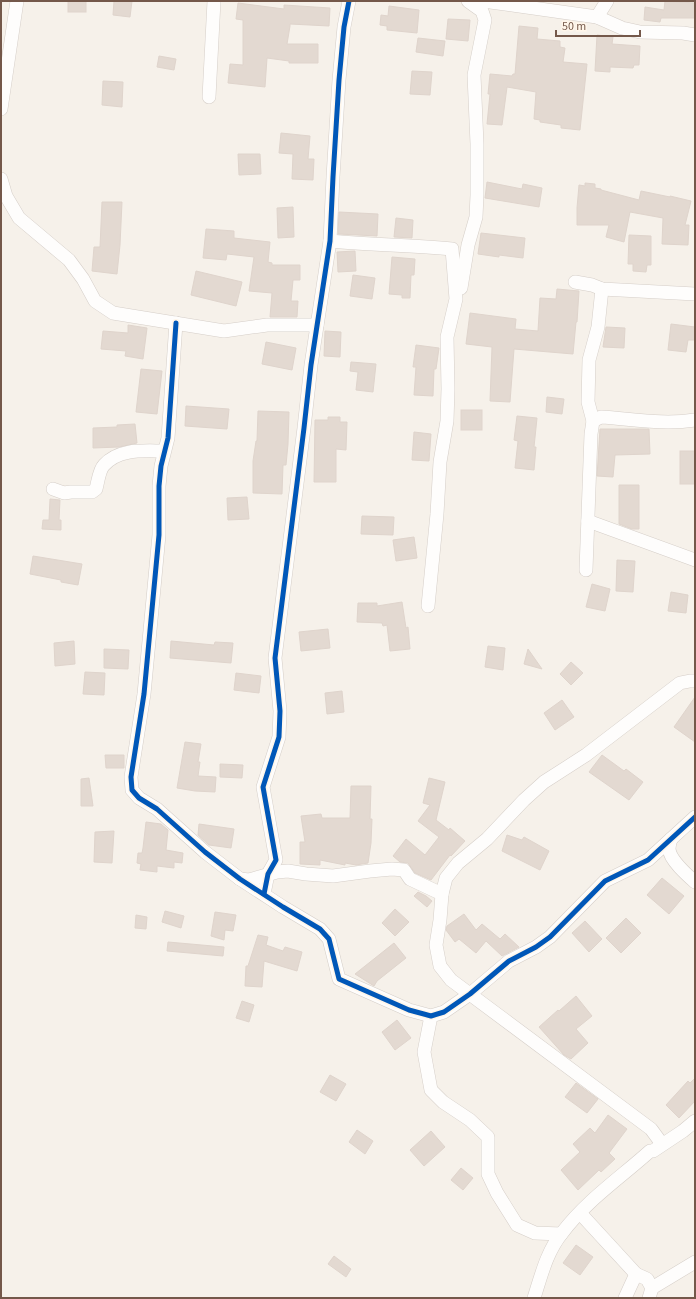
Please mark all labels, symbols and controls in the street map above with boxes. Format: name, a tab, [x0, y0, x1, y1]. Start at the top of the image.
scale bar	[556, 12, 640, 38]
text: 50 m	[562, 18, 586, 35]

